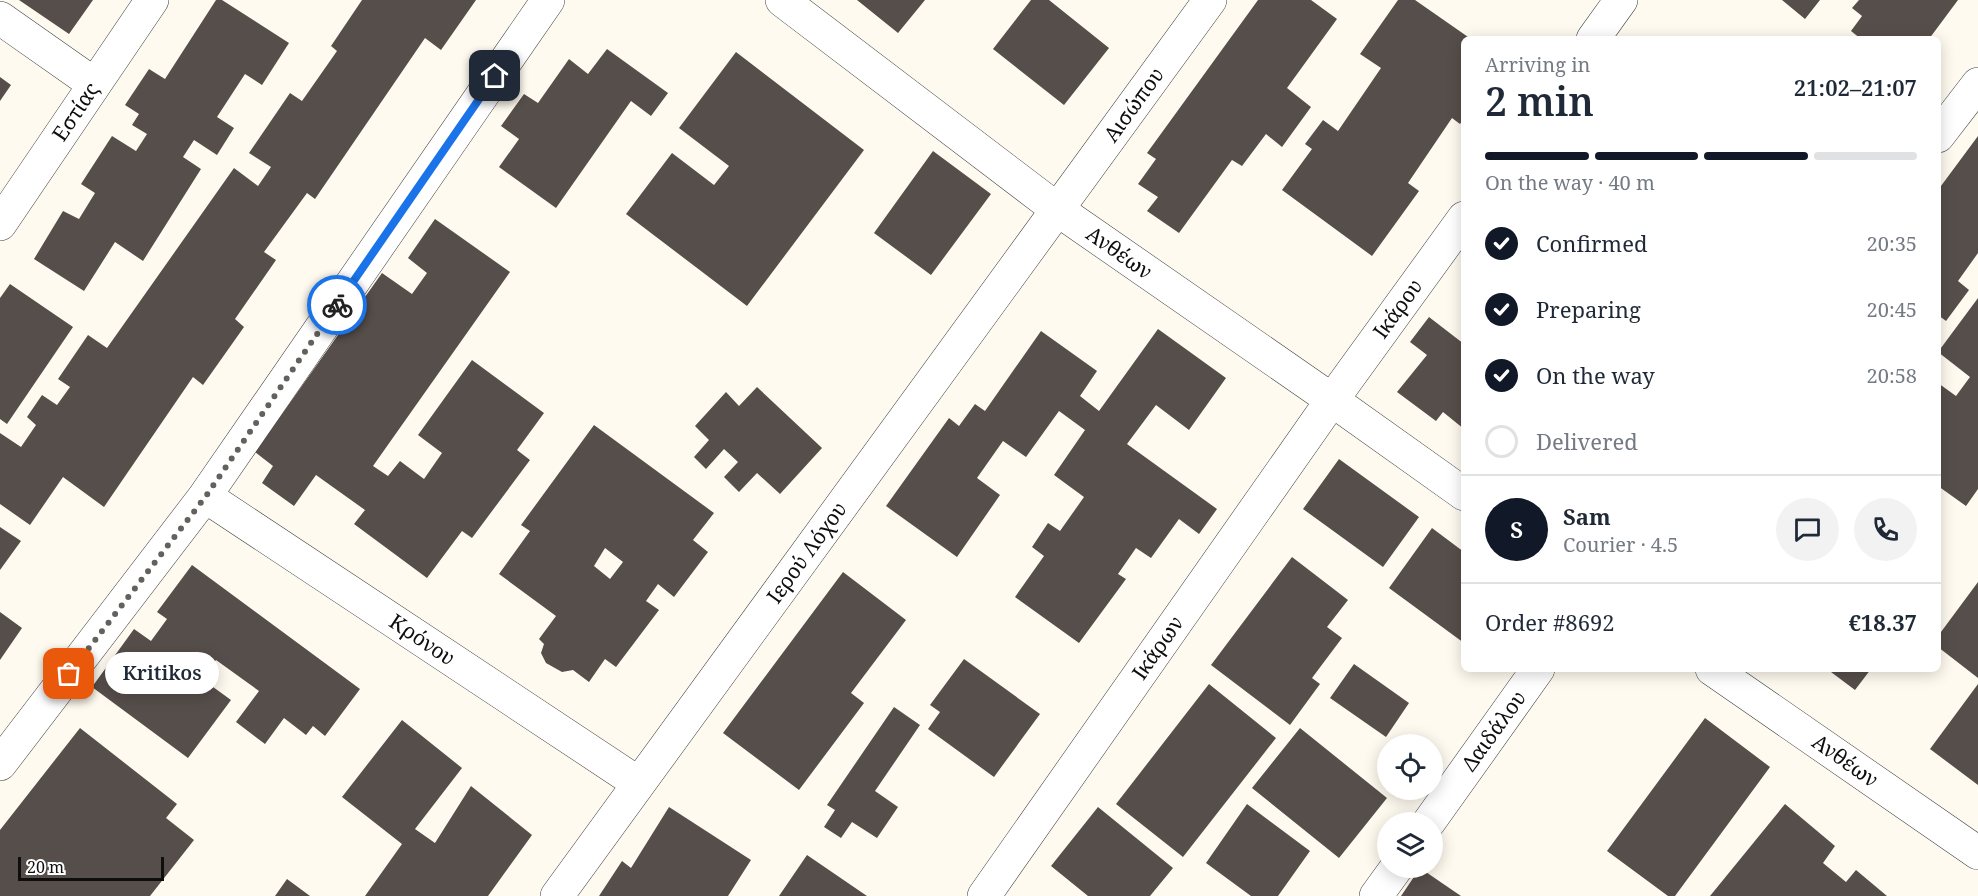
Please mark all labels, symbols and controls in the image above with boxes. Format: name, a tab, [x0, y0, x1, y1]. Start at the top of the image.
pin	[469, 50, 520, 101]
text: Arriving in	[1485, 51, 1590, 78]
icon: home	[478, 59, 511, 92]
street label: Αισώπου	[1097, 61, 1170, 147]
text: 21:02–21:07	[1794, 72, 1917, 102]
text: 2 min	[1485, 74, 1594, 127]
street label: Εστίας	[45, 77, 105, 146]
text: On the way · 40 m	[1485, 169, 1655, 196]
street label: Ανθέων	[1081, 219, 1158, 285]
icon: check	[1485, 227, 1518, 260]
text: Confirmed	[1536, 228, 1647, 258]
text: 20:35	[1867, 230, 1917, 257]
street label: Ικάρου	[1366, 273, 1428, 344]
courier	[307, 275, 367, 335]
icon: bike	[321, 289, 354, 322]
icon: check	[1485, 293, 1518, 326]
text: Preparing	[1536, 294, 1641, 324]
text: 20:45	[1867, 296, 1917, 323]
icon: check	[1485, 359, 1518, 392]
text: On the way	[1536, 360, 1655, 390]
text: 20:58	[1867, 362, 1917, 389]
text: Delivered	[1536, 426, 1638, 456]
street label: Ιερού Λόχου	[760, 496, 853, 609]
button: chat	[1776, 498, 1839, 561]
button: phone	[1854, 498, 1917, 561]
text: Sam	[1563, 501, 1611, 531]
text: S	[1510, 514, 1523, 544]
text: Courier · 4.5	[1563, 531, 1678, 558]
street label: Κρόνου	[384, 607, 461, 671]
text: Order #8692	[1485, 607, 1615, 637]
text: €18.37	[1849, 607, 1917, 637]
street label: Ικάρων	[1125, 610, 1189, 685]
pin	[43, 648, 94, 699]
callout: Kritikos	[105, 653, 219, 695]
icon: bag	[52, 657, 85, 690]
text: Kritikos	[122, 659, 202, 686]
street label: Δαιδάλου	[1455, 685, 1532, 776]
street label: Ανθέων	[1807, 727, 1884, 793]
map controls	[1377, 734, 1443, 878]
button: locate	[1377, 734, 1443, 800]
button: layers	[1377, 812, 1443, 878]
scale bar	[18, 854, 164, 882]
text: 20 m	[27, 856, 64, 878]

